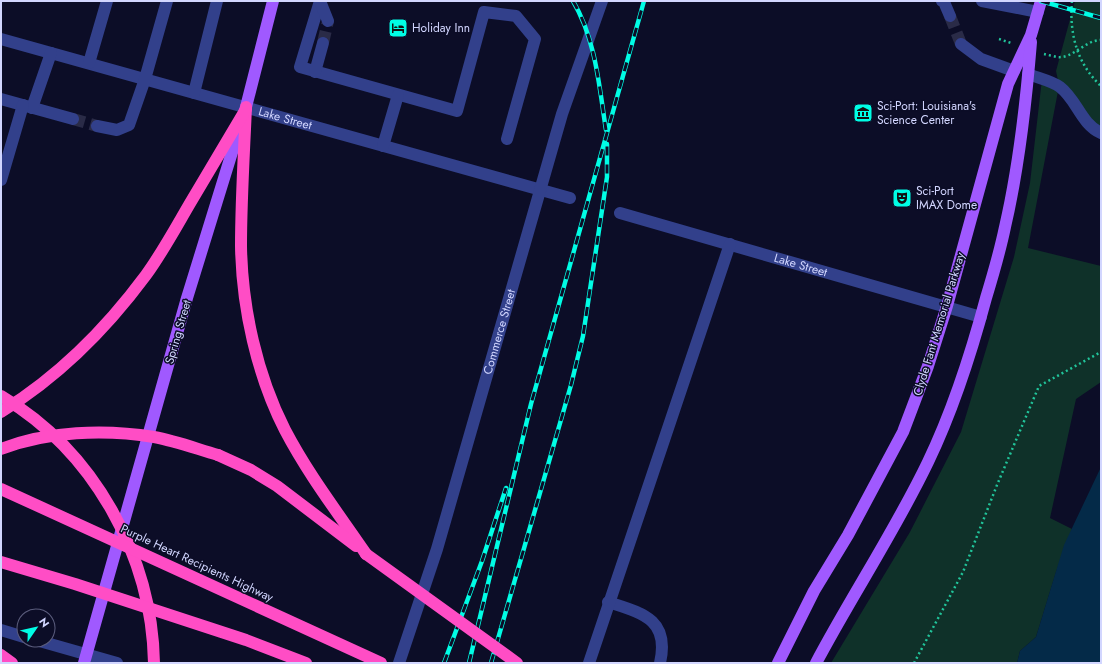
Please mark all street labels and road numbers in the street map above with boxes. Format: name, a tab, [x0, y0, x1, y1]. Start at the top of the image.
street label: Lake Street	[256, 102, 314, 134]
street label: Lake Street	[772, 249, 830, 281]
street label: Clyde Fant Memorial Parkway	[909, 249, 970, 398]
street label: Commerce Street	[479, 287, 520, 377]
street label: Spring Street	[160, 298, 196, 366]
street label: Purple Heart Recipients Highway	[118, 520, 277, 607]

